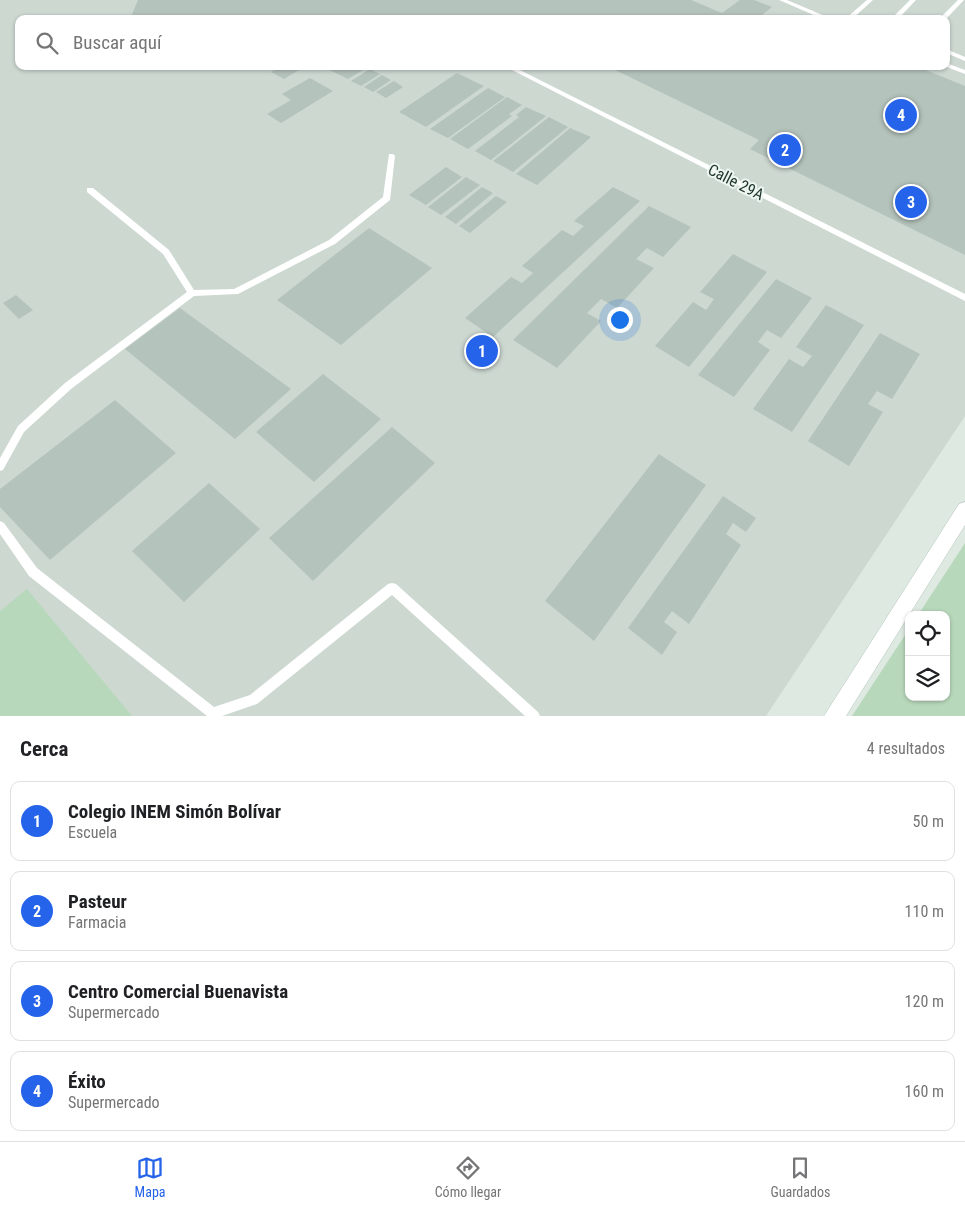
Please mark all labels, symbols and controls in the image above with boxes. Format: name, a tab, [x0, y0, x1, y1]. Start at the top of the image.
search box	[15, 15, 950, 70]
icon: search	[33, 29, 61, 57]
text: Buscar aquí	[73, 31, 162, 54]
pin: 4	[885, 96, 917, 134]
pin: 2	[769, 131, 801, 169]
street label: Calle 29A	[705, 160, 767, 204]
pin: 3	[895, 183, 927, 221]
your location	[607, 307, 633, 333]
pin: 1	[466, 332, 498, 370]
map controls	[905, 611, 950, 701]
button: locate	[905, 611, 950, 656]
button: layers	[905, 656, 950, 701]
text: Cerca	[20, 737, 68, 761]
text: 4 resultados	[867, 739, 945, 758]
text: Colegio INEM Simón Bolívar	[68, 800, 281, 823]
text: 1	[33, 812, 41, 831]
text: 50 m	[912, 812, 944, 831]
text: Escuela	[68, 823, 117, 842]
text: Pasteur	[68, 890, 127, 913]
text: 2	[33, 902, 41, 921]
text: 110 m	[905, 902, 944, 921]
text: Farmacia	[68, 913, 126, 932]
text: Centro Comercial Buenavista	[68, 980, 288, 1003]
text: 3	[33, 992, 41, 1011]
text: 120 m	[905, 992, 944, 1011]
text: Supermercado	[68, 1003, 160, 1022]
text: Éxito	[68, 1070, 106, 1093]
text: 4	[33, 1082, 41, 1101]
text: 160 m	[905, 1082, 944, 1101]
text: Supermercado	[68, 1093, 160, 1112]
tab: Mapa	[135, 1154, 166, 1200]
tab: Cómo llegar	[435, 1154, 501, 1200]
tab: Guardados	[770, 1154, 830, 1200]

